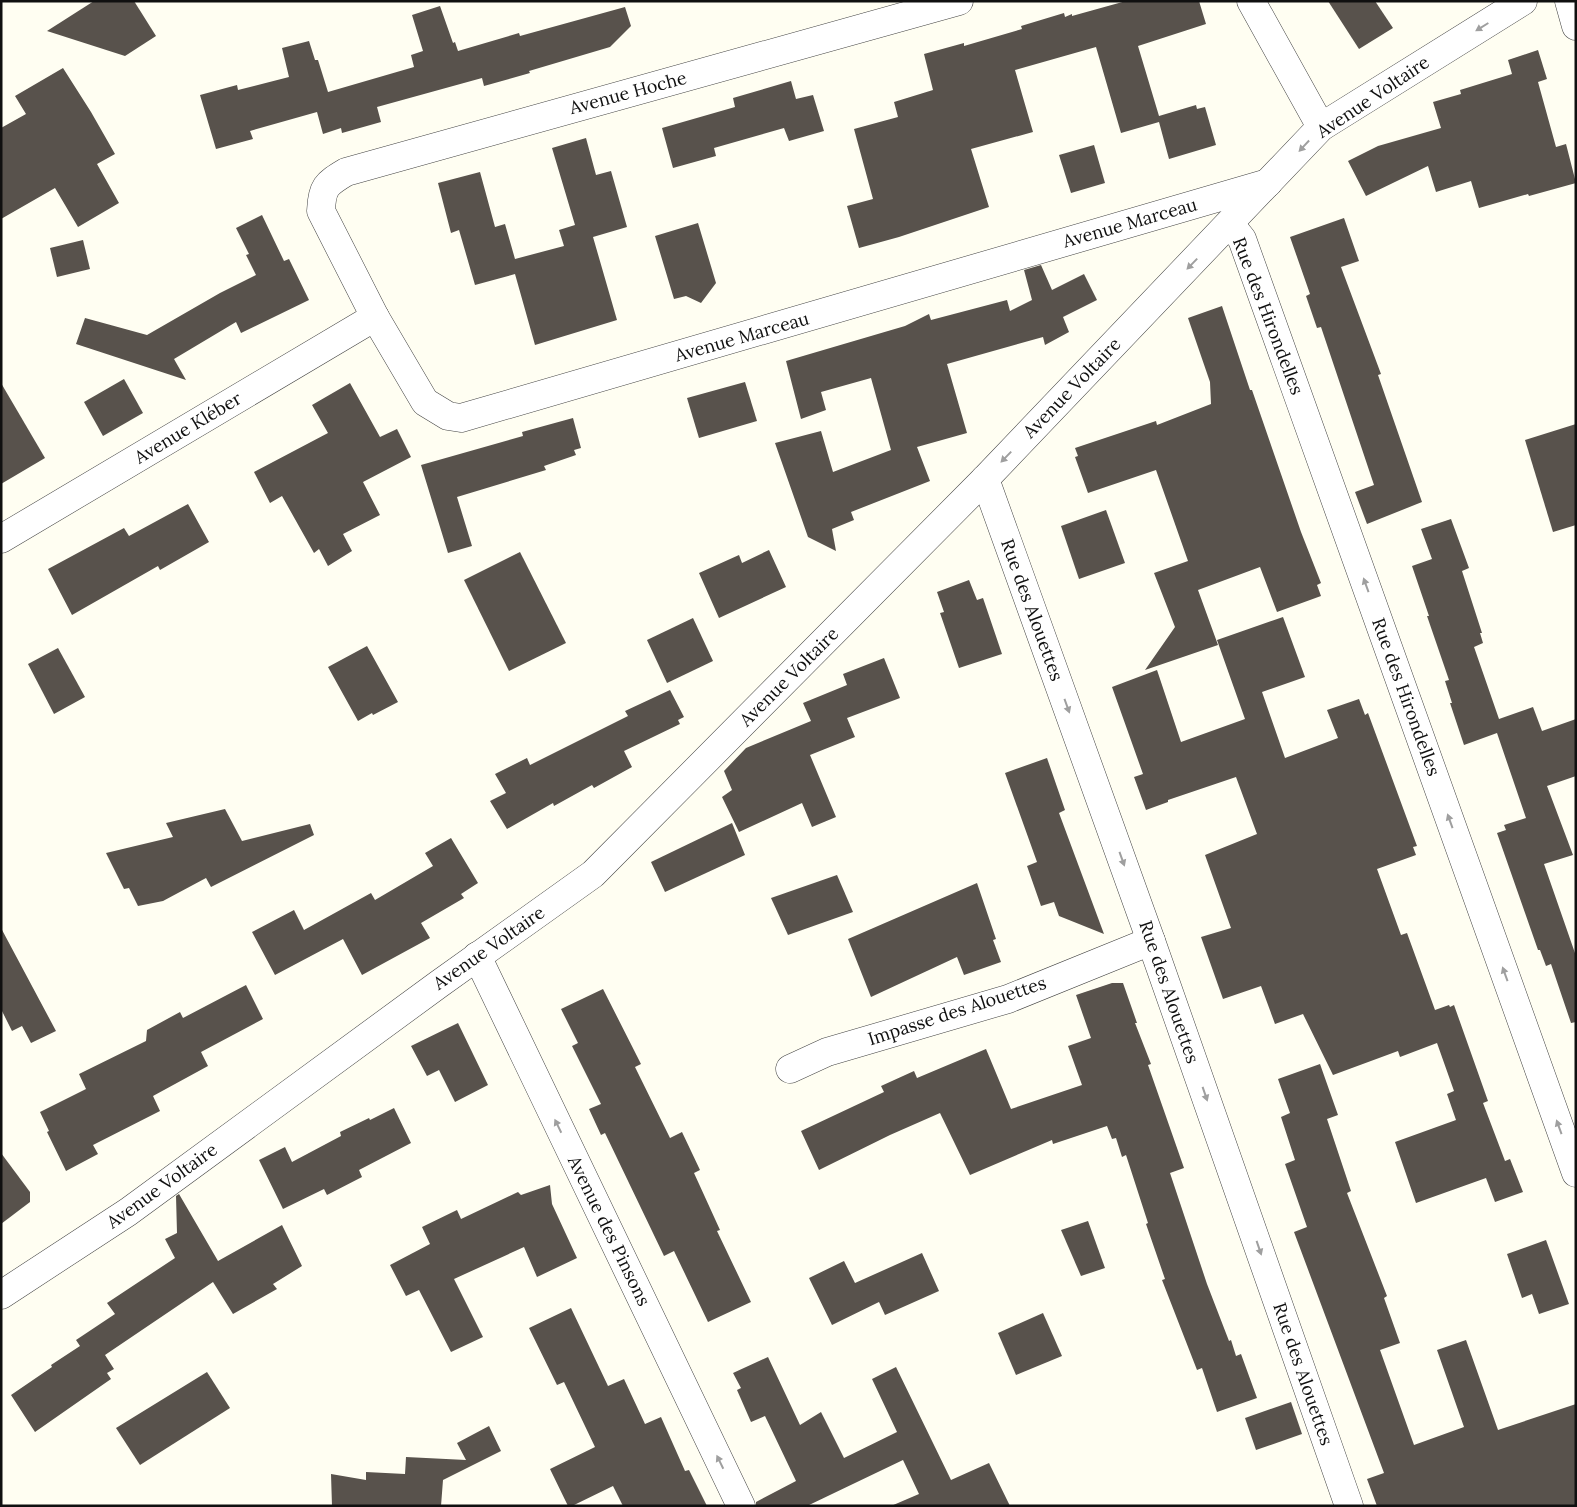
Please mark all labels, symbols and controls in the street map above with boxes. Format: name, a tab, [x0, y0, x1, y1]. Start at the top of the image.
one-way arrow	[1475, 22, 1488, 32]
street label: Avenue Voltaire	[1311, 50, 1434, 143]
street label: Avenue Hoche	[566, 66, 689, 119]
one-way arrow	[1298, 140, 1309, 152]
street label: Avenue Marceau	[1059, 192, 1200, 253]
street label: Rue des Hirondelles	[1228, 234, 1309, 398]
one-way arrow	[1186, 258, 1198, 270]
street label: Avenue Marceau	[671, 306, 812, 367]
street label: Avenue Voltaire	[1017, 332, 1126, 443]
street label: Avenue Kléber	[129, 387, 246, 469]
one-way arrow	[1000, 450, 1012, 462]
street label: Rue des Alouettes	[996, 536, 1069, 684]
one-way arrow	[1362, 578, 1369, 593]
street label: Rue des Hirondelles	[1367, 615, 1446, 779]
street label: Avenue Voltaire	[733, 622, 843, 732]
one-way arrow	[1064, 698, 1071, 713]
one-way arrow	[1446, 813, 1454, 828]
one-way arrow	[1119, 851, 1126, 866]
street label: Avenue Voltaire	[428, 900, 549, 995]
street label: Rue des Alouettes	[1134, 917, 1205, 1066]
one-way arrow	[1501, 966, 1509, 981]
street label: Impasse des Alouettes	[865, 971, 1049, 1050]
one-way arrow	[1202, 1087, 1209, 1102]
one-way arrow	[554, 1119, 562, 1133]
one-way arrow	[1555, 1119, 1563, 1134]
street label: Avenue Voltaire	[101, 1138, 222, 1234]
street label: Avenue des Pinsons	[563, 1151, 656, 1310]
one-way arrow	[1256, 1240, 1263, 1255]
street label: Rue des Alouettes	[1268, 1299, 1339, 1448]
one-way arrow	[716, 1455, 724, 1469]

